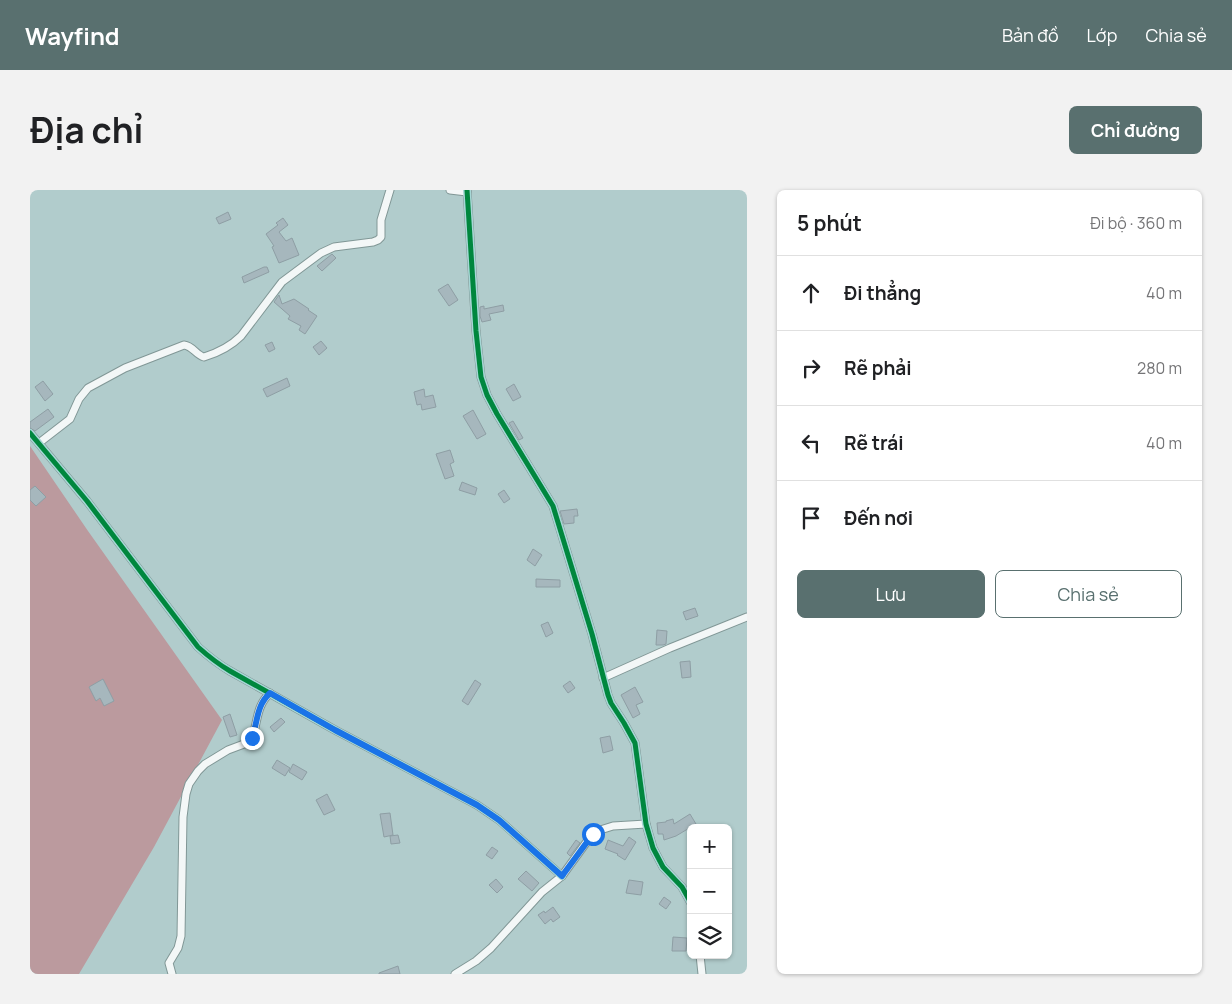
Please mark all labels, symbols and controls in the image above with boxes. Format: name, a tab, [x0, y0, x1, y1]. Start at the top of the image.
text: Wayfind	[25, 19, 120, 52]
text: Bản đồ	[1002, 23, 1059, 47]
text: Lớp	[1087, 23, 1117, 47]
text: Chia sẻ	[1145, 23, 1207, 47]
text: Địa chỉ	[30, 106, 143, 154]
button: Chỉ đường	[1069, 106, 1202, 154]
text: 5 phút	[797, 209, 862, 237]
text: Đi bộ · 360 m	[1090, 212, 1182, 234]
icon: ahead	[797, 279, 825, 307]
text: Đi thẳng	[844, 280, 921, 306]
text: 40 m	[1146, 282, 1182, 304]
icon: right	[797, 354, 825, 382]
text: Rẽ phải	[844, 355, 912, 381]
text: 280 m	[1137, 357, 1182, 379]
icon: left	[797, 429, 825, 457]
text: Rẽ trái	[844, 430, 904, 456]
text: 40 m	[1146, 432, 1182, 454]
icon: arrive	[797, 504, 825, 532]
text: Đến nơi	[844, 505, 913, 531]
button: Lưu	[797, 570, 985, 618]
button: Chia sẻ	[995, 570, 1182, 618]
route end	[241, 727, 264, 750]
route start	[582, 823, 605, 846]
map controls	[687, 824, 732, 959]
button: +	[687, 824, 732, 869]
button: −	[687, 869, 732, 914]
button: layers	[687, 914, 732, 959]

